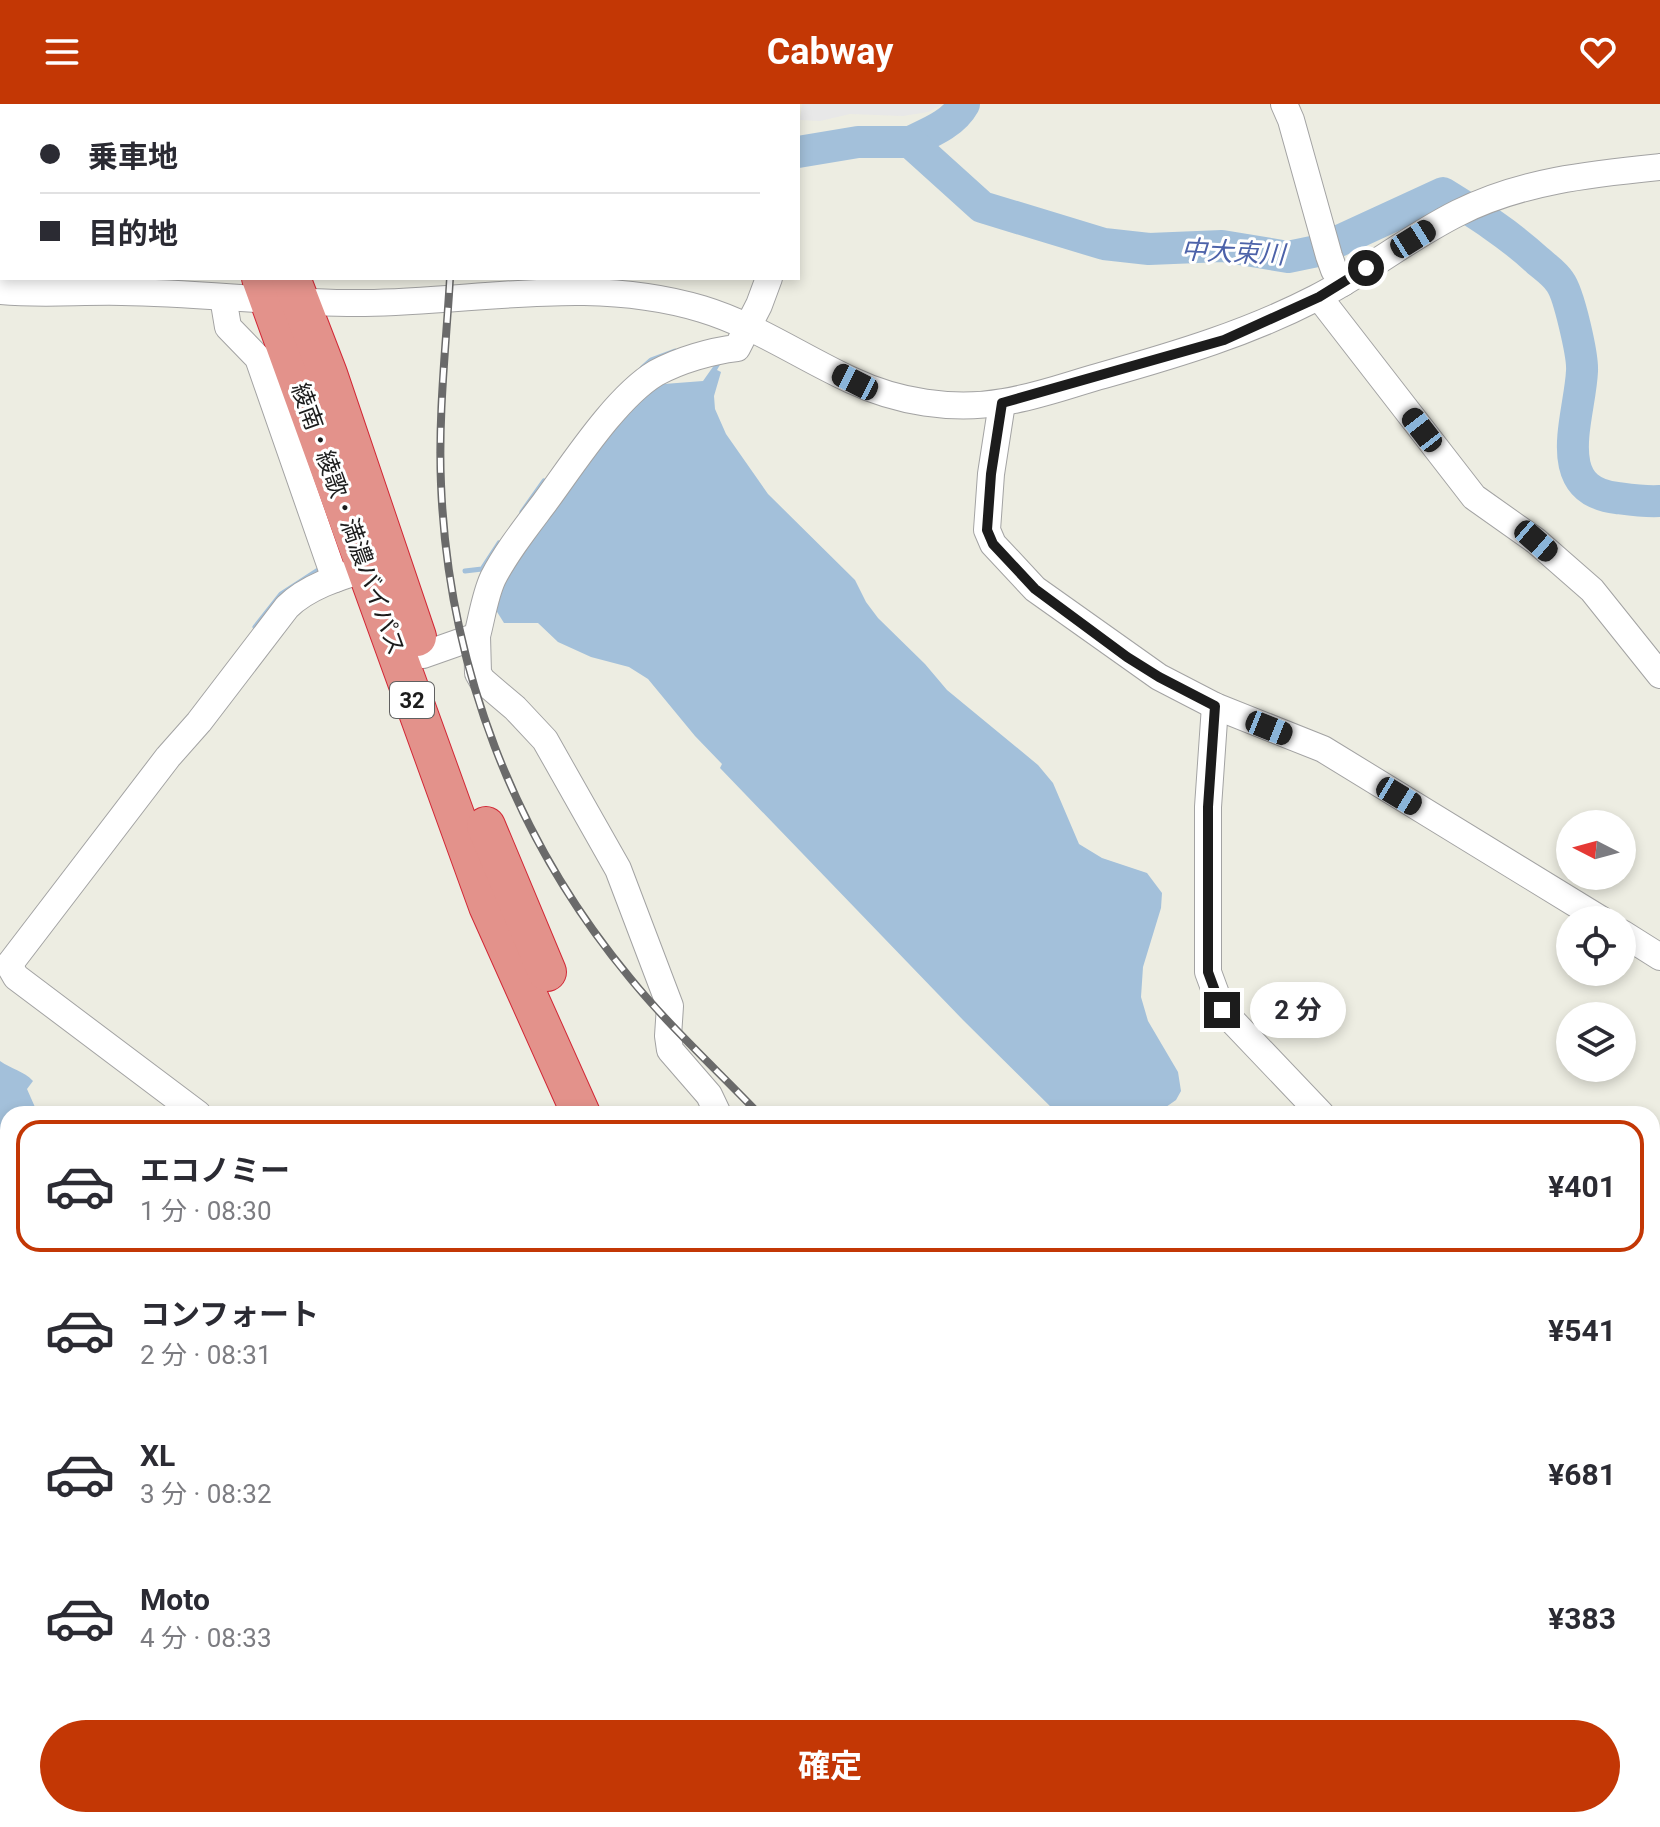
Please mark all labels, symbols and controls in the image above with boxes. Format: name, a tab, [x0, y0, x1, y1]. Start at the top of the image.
icon: menu	[40, 30, 84, 74]
icon: heart	[1576, 30, 1620, 74]
text: Cabway	[767, 31, 893, 73]
text: 乗車地	[88, 139, 178, 174]
text: 目的地	[88, 216, 178, 251]
car	[1386, 216, 1440, 262]
water label: 中大束川	[1180, 234, 1289, 270]
route start	[1348, 250, 1384, 286]
car	[828, 360, 882, 404]
street label: 綾南・綾歌・満濃バイパス	[286, 379, 410, 659]
car	[1398, 404, 1446, 456]
car	[1510, 516, 1562, 566]
road number: 32	[390, 682, 434, 718]
car	[1242, 708, 1296, 748]
car	[1372, 773, 1426, 819]
north arrow	[1556, 810, 1636, 890]
map controls	[1556, 810, 1636, 1082]
button: locate	[1556, 906, 1636, 986]
callout: 2 分	[1250, 982, 1346, 1038]
route end	[1204, 992, 1240, 1028]
text: 2 分	[1274, 995, 1322, 1025]
button: layers	[1556, 1002, 1636, 1082]
icon: car	[44, 1150, 116, 1222]
text: エコノミー	[140, 1153, 290, 1188]
text: ¥401	[1548, 1169, 1616, 1204]
text: 1 分 · 08:30	[140, 1196, 272, 1226]
icon: car	[44, 1294, 116, 1366]
text: コンフォート	[140, 1297, 319, 1332]
text: ¥541	[1548, 1313, 1616, 1348]
text: 2 分 · 08:31	[140, 1340, 272, 1370]
icon: car	[44, 1438, 116, 1510]
text: XL	[140, 1438, 175, 1473]
text: ¥681	[1548, 1457, 1616, 1492]
text: 3 分 · 08:32	[140, 1479, 272, 1509]
icon: car	[44, 1582, 116, 1654]
text: Moto	[140, 1582, 210, 1617]
text: ¥383	[1548, 1601, 1616, 1636]
text: 4 分 · 08:33	[140, 1623, 272, 1653]
button: 確定	[40, 1720, 1620, 1812]

